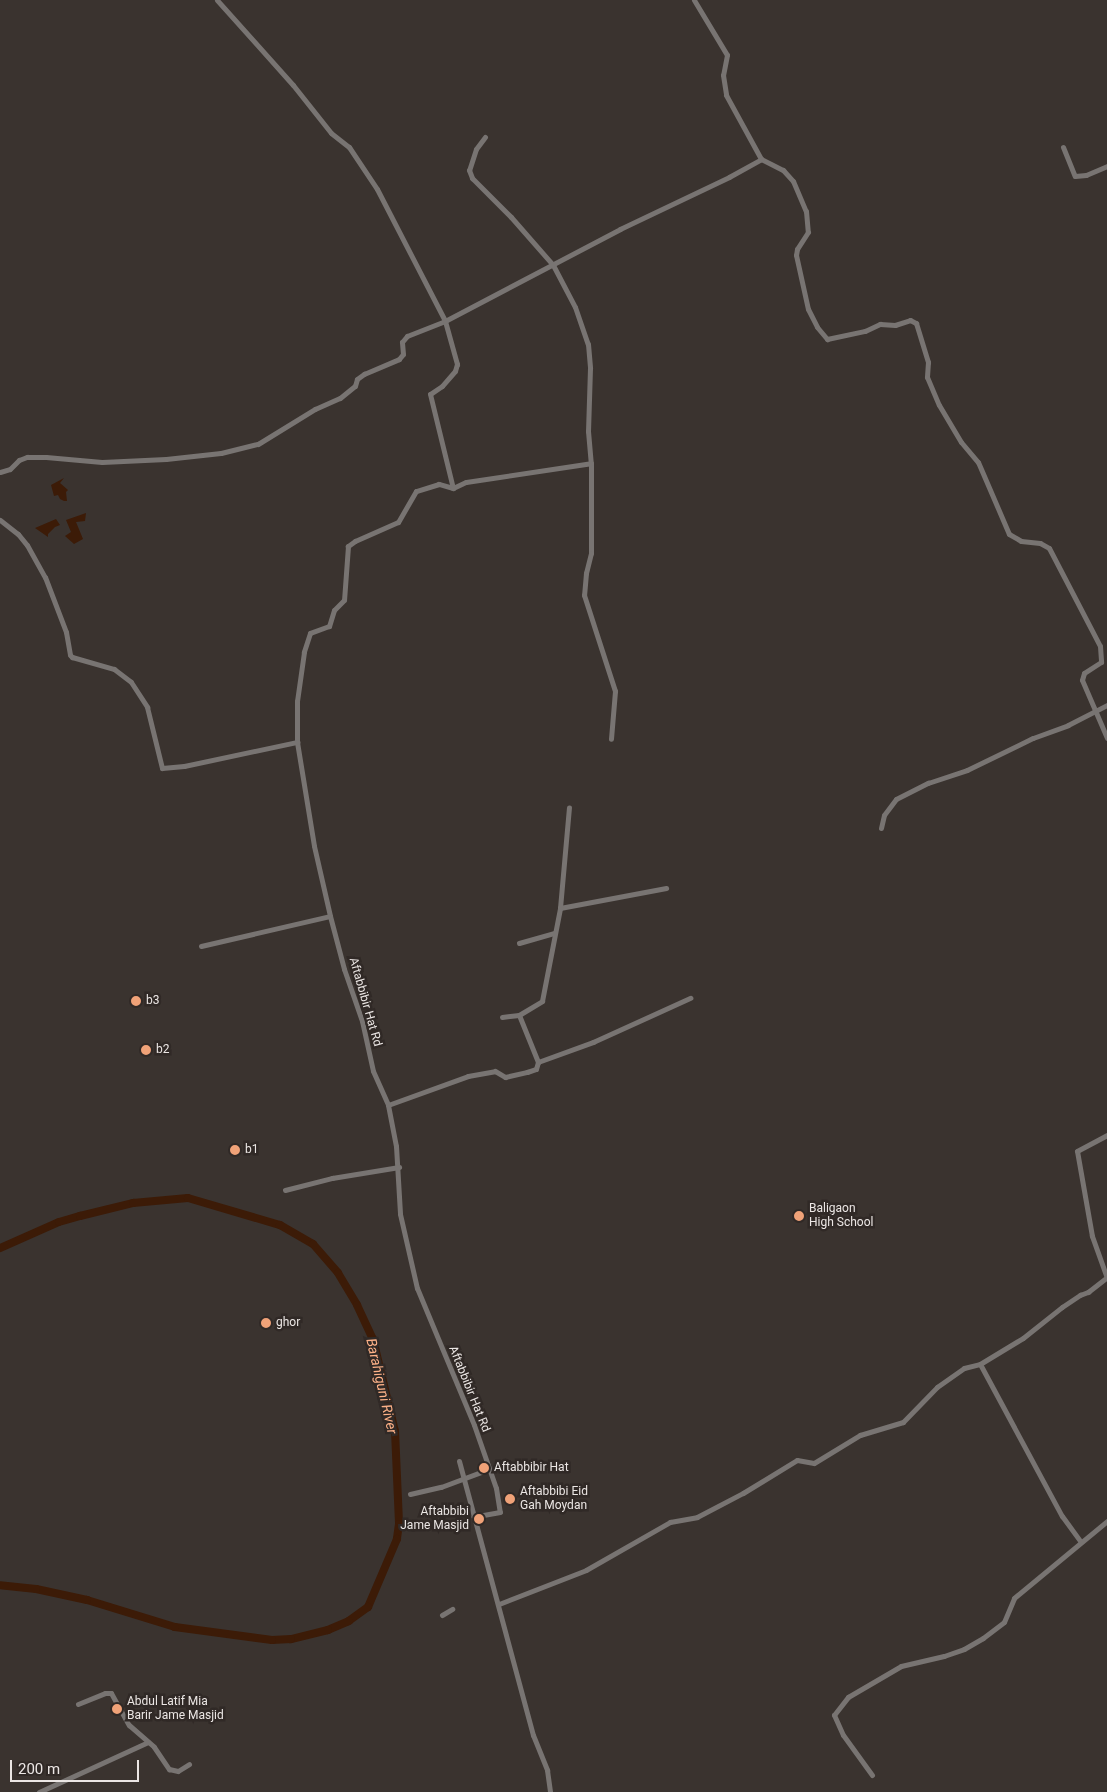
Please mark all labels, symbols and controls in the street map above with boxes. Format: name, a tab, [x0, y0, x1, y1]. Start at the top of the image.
street label: Aftabbibir Hat Rd	[345, 956, 385, 1048]
place label: b3	[146, 994, 159, 1008]
marker: b3	[130, 995, 142, 1007]
place label: b2	[156, 1043, 169, 1057]
marker: b2	[140, 1044, 152, 1056]
place label: b1	[245, 1143, 258, 1157]
marker: b1	[229, 1144, 241, 1156]
place label: Baligaon High School	[809, 1202, 873, 1230]
marker: Baligaon High School	[793, 1210, 805, 1222]
place label: ghor	[276, 1316, 300, 1330]
marker: ghor	[260, 1317, 272, 1329]
water label: Barahiguni River	[363, 1337, 401, 1435]
street label: Aftabbibir Hat Rd	[445, 1344, 493, 1434]
place label: Aftabbibir Hat	[494, 1461, 569, 1475]
marker: Aftabbibir Hat	[478, 1462, 490, 1474]
place label: Aftabbibi Eid Gah Moydan	[520, 1485, 588, 1513]
marker: Aftabbibi Eid Gah Moydan	[504, 1493, 516, 1505]
place label: Aftabbibi Jame Masjid	[400, 1505, 469, 1533]
marker: Aftabbibi Jame Masjid	[473, 1513, 485, 1525]
place label: Abdul Latif Mia Barir Jame Masjid	[127, 1695, 224, 1723]
marker: Abdul Latif Mia Barir Jame Masjid	[111, 1703, 123, 1715]
scale bar	[12, 1750, 141, 1782]
text: 200 m	[18, 1760, 60, 1778]

